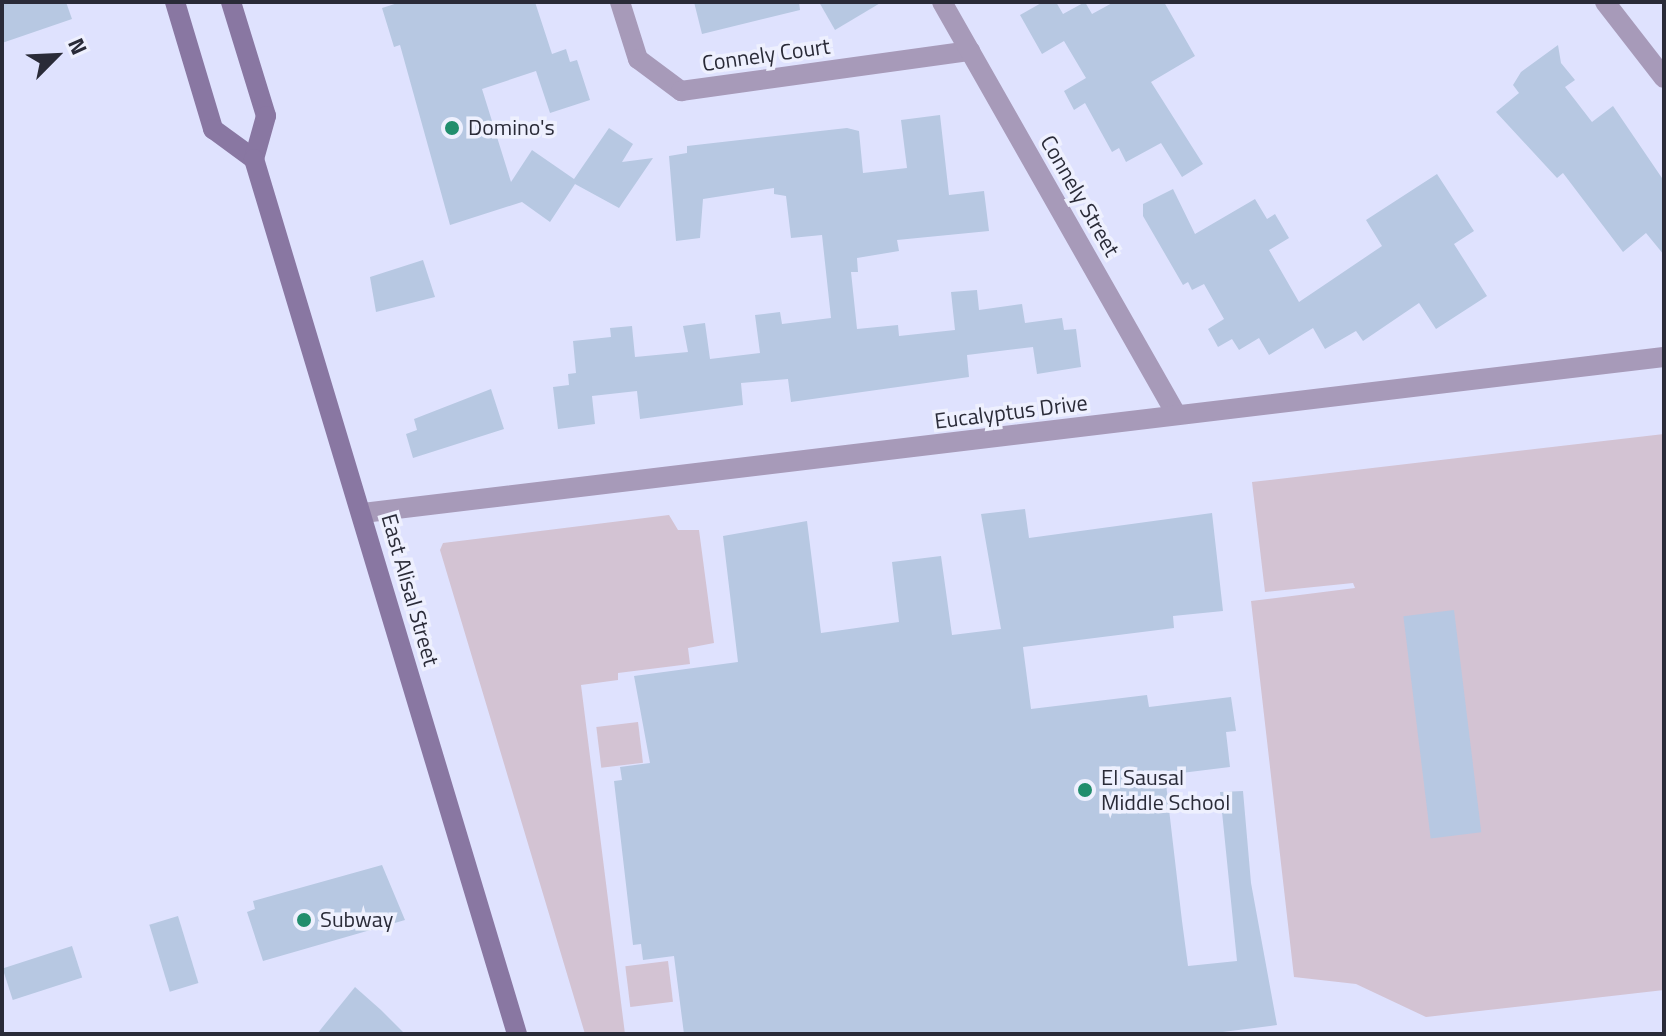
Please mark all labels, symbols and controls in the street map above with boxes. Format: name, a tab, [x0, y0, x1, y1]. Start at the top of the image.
north arrow	[16, 16, 96, 96]
text: N	[59, 32, 97, 60]
street label: Connely Court	[700, 33, 832, 77]
place label: Domino's	[468, 115, 555, 141]
marker: Domino's	[443, 119, 461, 137]
street label: Connely Street	[1035, 131, 1125, 261]
street label: Eucalyptus Drive	[933, 390, 1089, 434]
street label: East Alisal Street	[376, 511, 444, 669]
place label: El Sausal Middle School	[1101, 764, 1230, 816]
marker: El Sausal Middle School	[1076, 781, 1094, 799]
place label: Subway	[320, 907, 393, 933]
marker: Subway	[295, 911, 313, 929]

